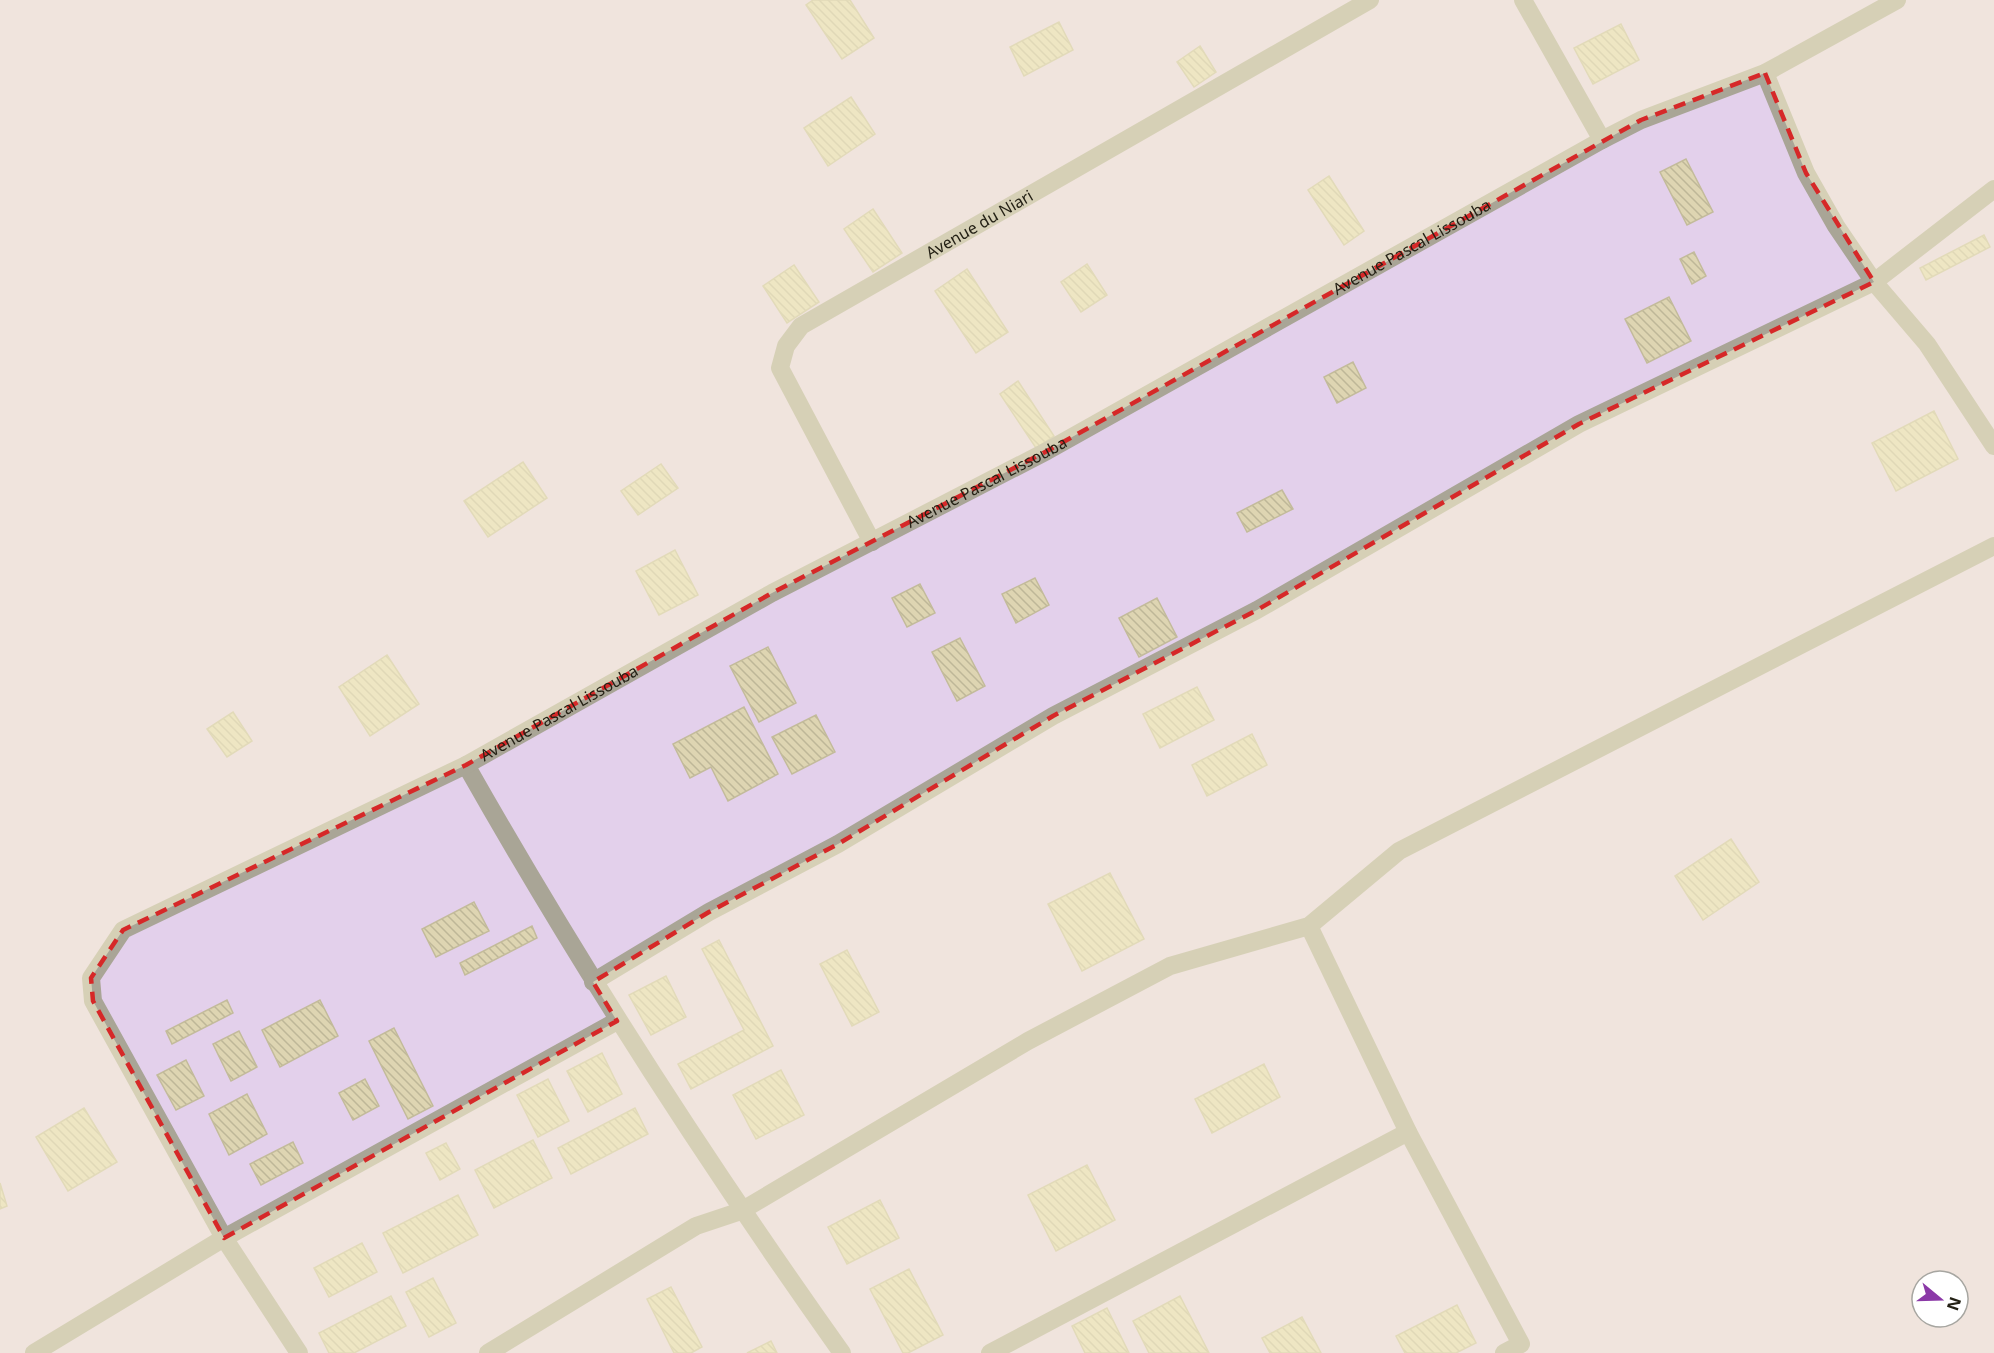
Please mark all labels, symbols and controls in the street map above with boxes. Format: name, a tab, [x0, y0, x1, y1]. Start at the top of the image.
street label: Avenue du Niari	[922, 184, 1037, 263]
street label: Avenue Pascal Lissouba	[1329, 194, 1495, 300]
street label: Avenue Pascal Lissouba	[902, 431, 1071, 533]
street label: Avenue Pascal Lissouba	[476, 660, 642, 766]
north arrow	[1910, 1269, 1970, 1329]
text: N	[1942, 1294, 1967, 1314]

